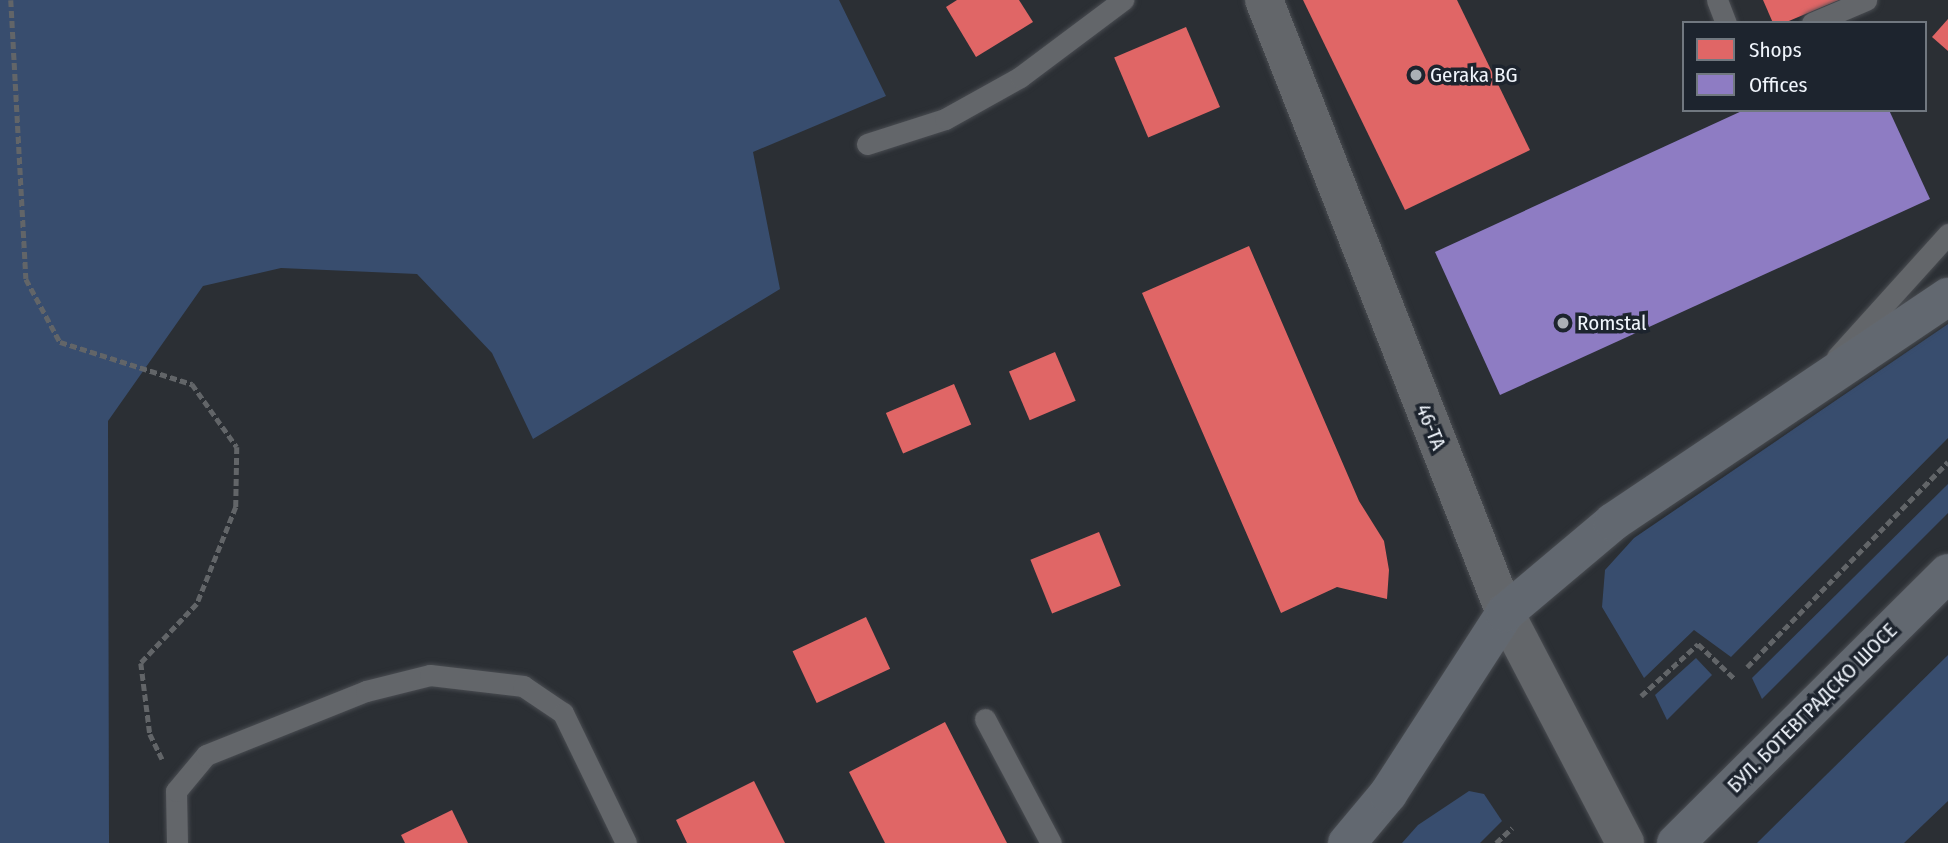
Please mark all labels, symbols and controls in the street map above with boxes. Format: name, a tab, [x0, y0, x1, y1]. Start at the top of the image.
legend	[1682, 21, 1927, 112]
text: Shops	[1749, 37, 1802, 63]
place label: Geraka BG	[1430, 62, 1518, 88]
marker: Geraka BG	[1408, 67, 1424, 83]
text: Offices	[1749, 72, 1808, 98]
place label: Romstal	[1577, 310, 1647, 336]
marker: Romstal	[1555, 315, 1571, 331]
street label: 46-ТА	[1411, 400, 1451, 454]
street label: БУЛ. БОТЕВГРАДСКО ШОСЕ	[1722, 618, 1902, 798]

